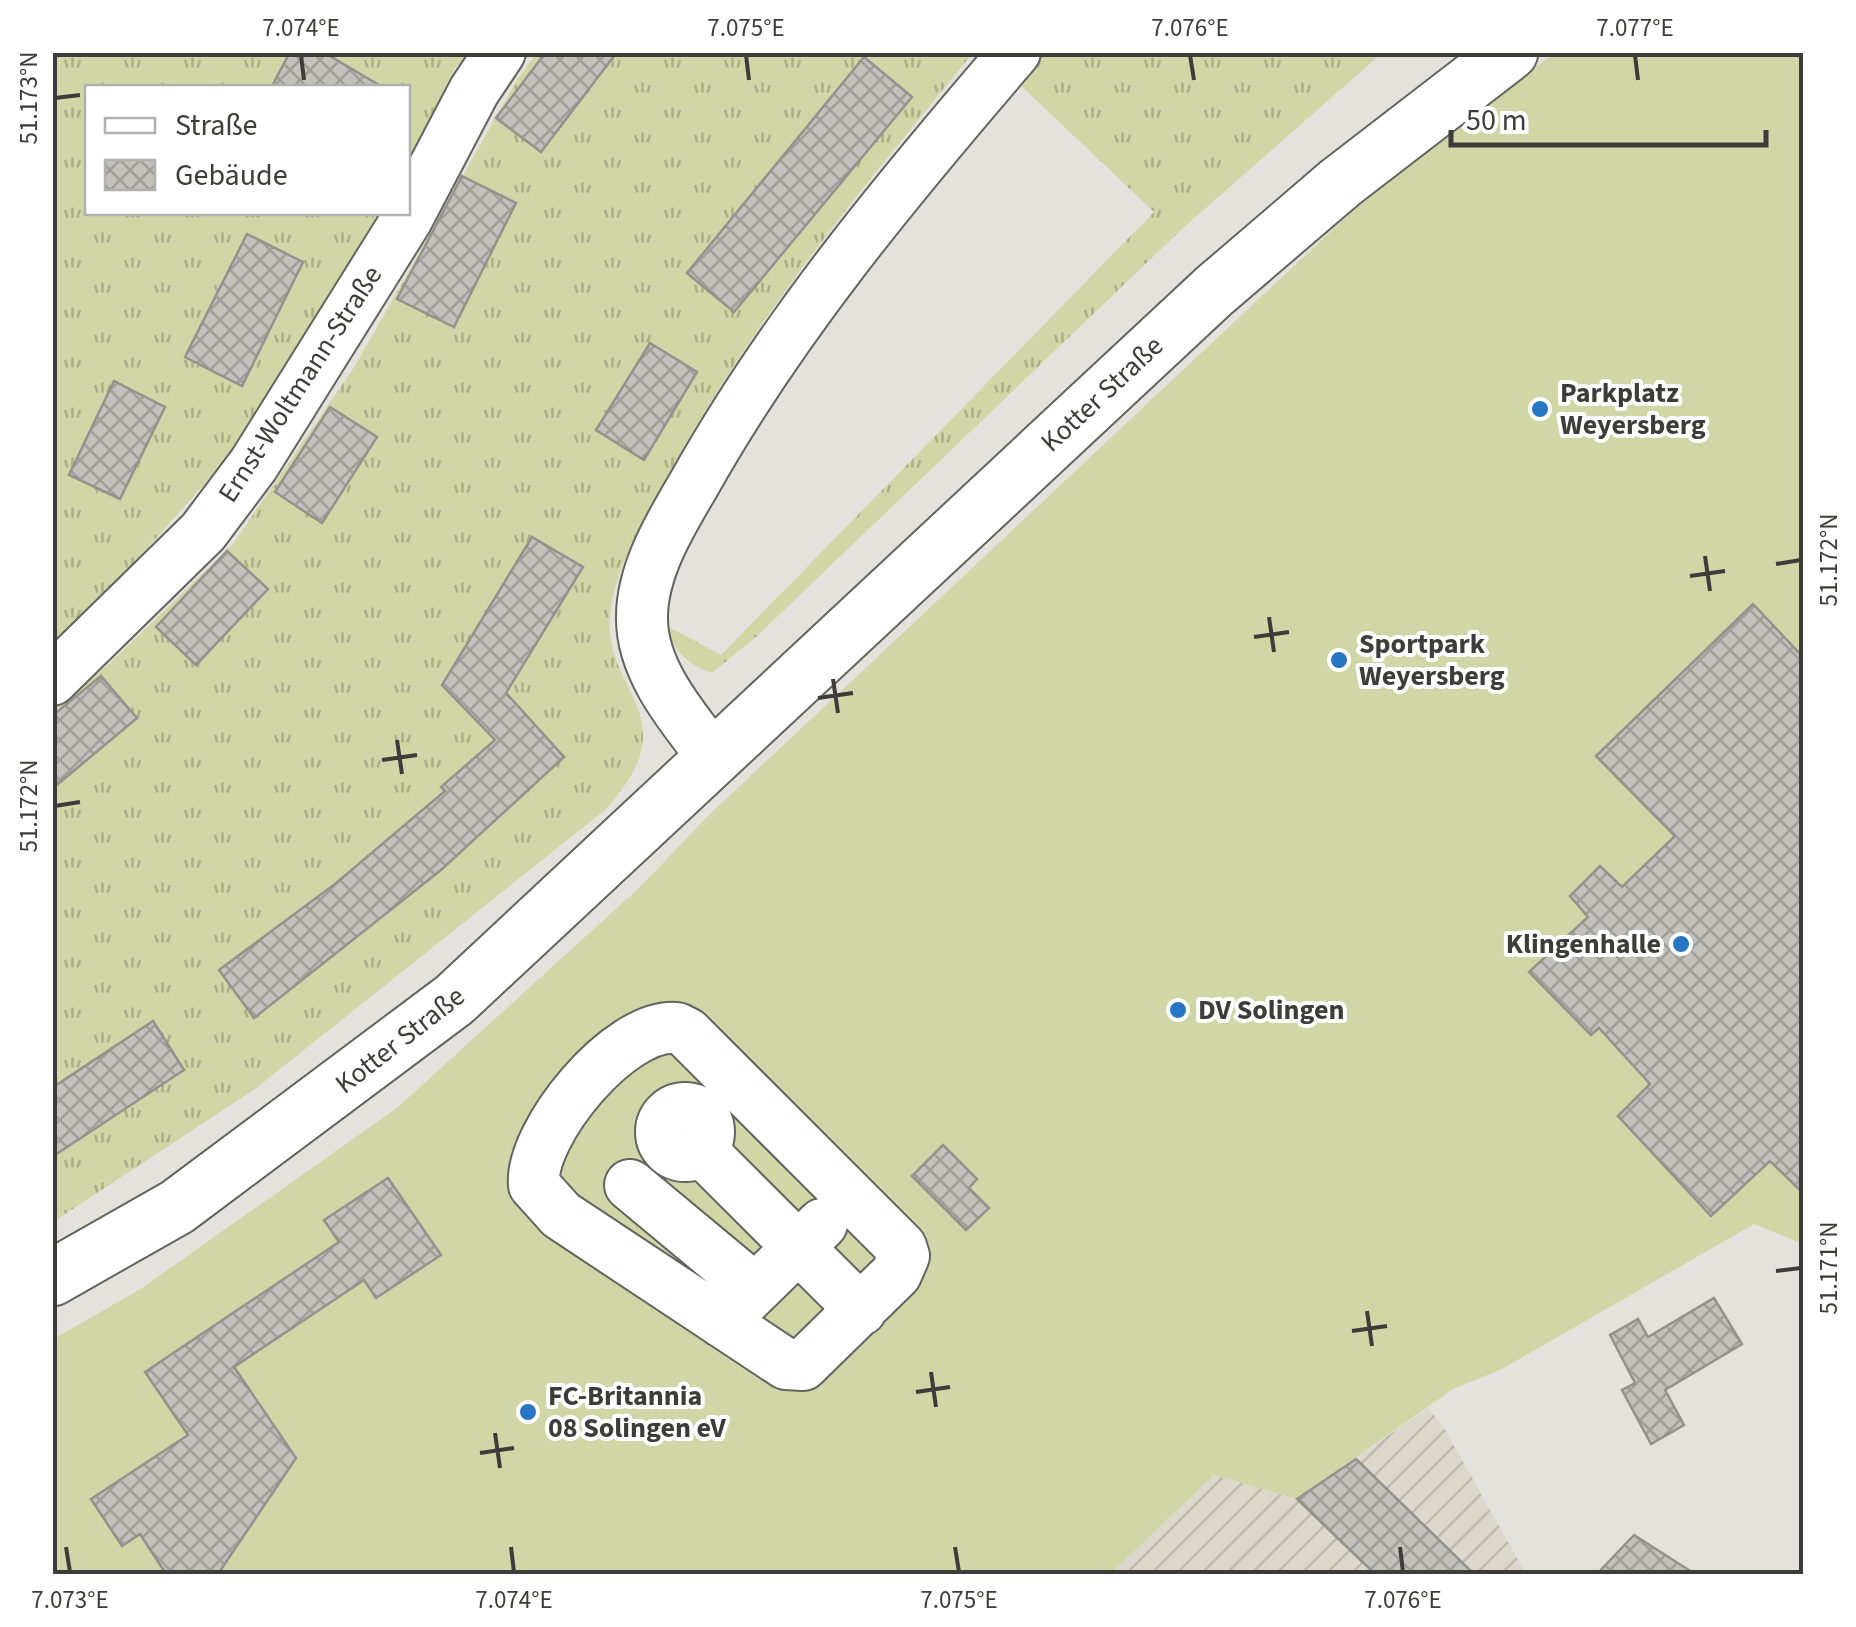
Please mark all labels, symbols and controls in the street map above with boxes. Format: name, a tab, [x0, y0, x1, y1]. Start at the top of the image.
text: 7.074°E	[262, 10, 340, 46]
text: 7.075°E	[707, 10, 785, 46]
text: 7.076°E	[1151, 10, 1229, 46]
text: 7.077°E	[1596, 10, 1674, 46]
text: 51.173°N	[11, 52, 47, 144]
legend	[85, 85, 410, 215]
scale bar	[1451, 85, 1766, 147]
text: 50 m	[1466, 99, 1527, 142]
text: Straße	[175, 104, 257, 147]
text: Gebäude	[175, 154, 288, 197]
street label: Ernst-Woltmann-Straße	[208, 258, 392, 510]
street label: Kotter Straße	[1032, 327, 1172, 461]
place label: Parkplatz Weyersberg	[1560, 373, 1706, 445]
marker: Parkplatz Weyersberg	[1529, 398, 1551, 420]
text: 51.172°N	[1811, 514, 1847, 606]
place label: Sportpark Weyersberg	[1359, 624, 1505, 696]
marker: Sportpark Weyersberg	[1328, 649, 1350, 671]
text: 51.172°N	[11, 760, 47, 852]
place label: Klingenhalle	[1506, 924, 1661, 964]
marker: Klingenhalle	[1670, 933, 1692, 955]
street label: Kotter Straße	[327, 977, 473, 1103]
place label: DV Solingen	[1198, 990, 1345, 1030]
marker: DV Solingen	[1167, 999, 1189, 1021]
text: 51.171°N	[1811, 1222, 1847, 1314]
place label: FC-Britannia 08 Solingen eV	[548, 1376, 726, 1448]
marker: FC-Britannia 08 Solingen eV	[517, 1401, 539, 1423]
text: 7.073°E	[31, 1582, 109, 1618]
text: 7.074°E	[475, 1582, 553, 1618]
text: 7.075°E	[920, 1582, 998, 1618]
text: 7.076°E	[1364, 1582, 1442, 1618]

